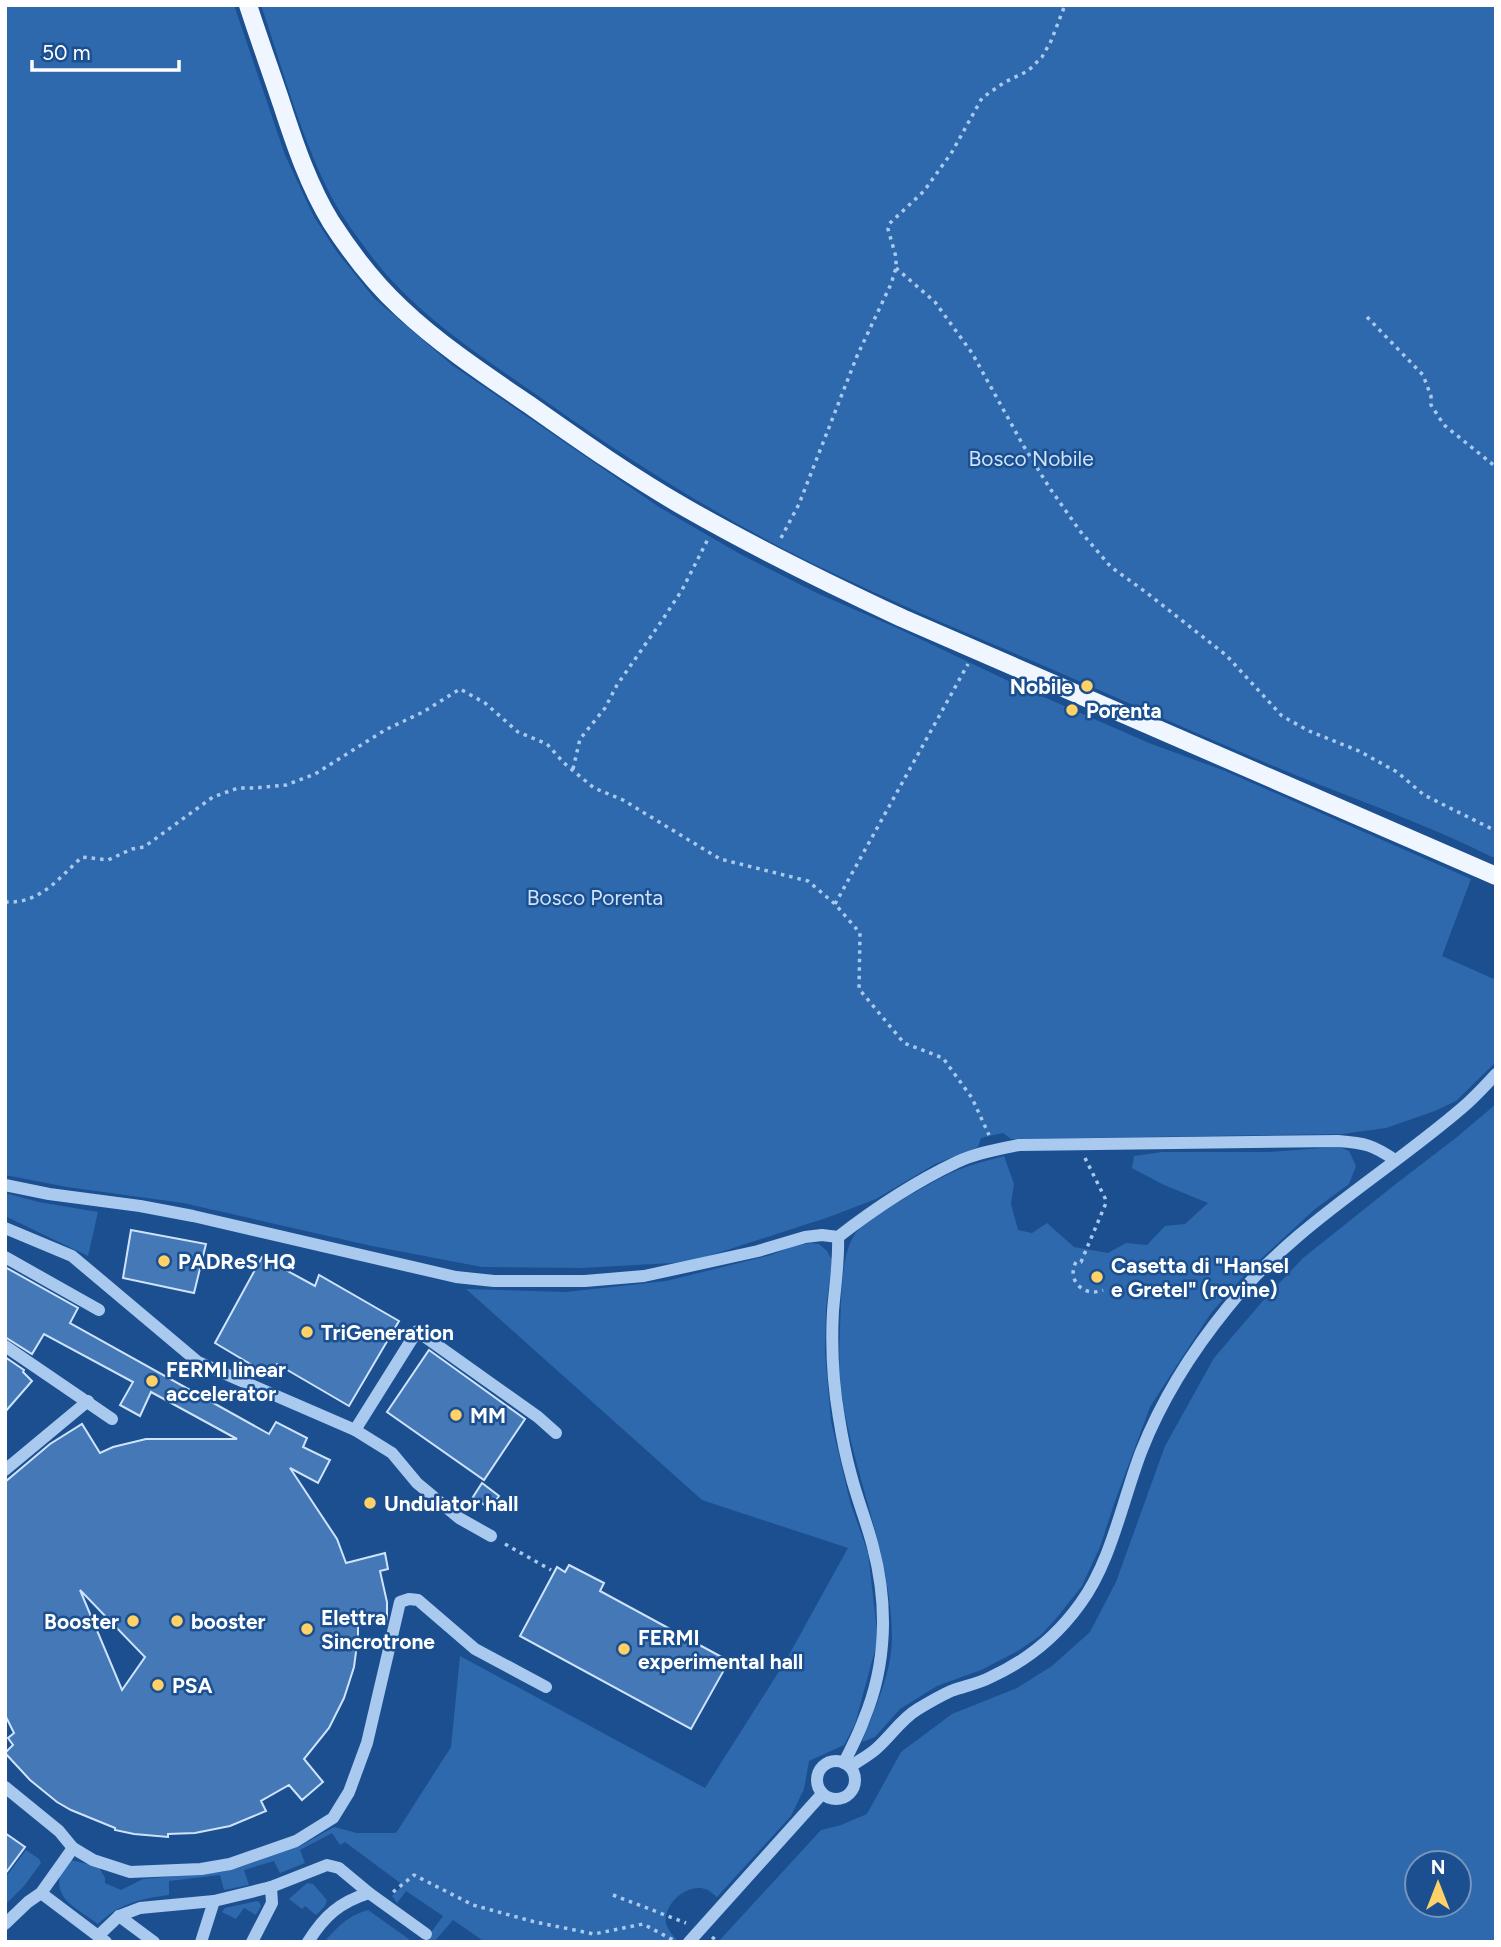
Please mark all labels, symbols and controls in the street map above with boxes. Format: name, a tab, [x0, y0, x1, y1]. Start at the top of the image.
scale bar	[32, 28, 178, 72]
text: 50 m	[42, 40, 91, 65]
park label: Bosco Nobile	[968, 446, 1094, 471]
place label: Nobile	[1010, 674, 1073, 699]
marker: Nobile	[1079, 678, 1095, 694]
place label: Porenta	[1086, 698, 1162, 723]
marker: Porenta	[1064, 702, 1080, 718]
park label: Bosco Porenta	[527, 885, 663, 910]
place label: PADReS HQ	[178, 1249, 296, 1274]
marker: PADReS HQ	[156, 1253, 172, 1269]
place label: Casetta di "Hansel e Gretel" (rovine)	[1111, 1253, 1289, 1302]
marker: Casetta di "Hansel e Gretel" (rovine)	[1089, 1269, 1105, 1285]
place label: TriGeneration	[321, 1320, 454, 1345]
marker: TriGeneration	[299, 1324, 315, 1340]
place label: FERMI linear accelerator	[166, 1357, 286, 1406]
marker: FERMI linear accelerator	[144, 1373, 160, 1389]
place label: MM	[470, 1403, 506, 1428]
marker: MM	[448, 1407, 464, 1423]
place label: Undulator hall	[384, 1491, 518, 1516]
marker: Undulator hall	[362, 1495, 378, 1511]
place label: Elettra Sincrotrone	[321, 1605, 435, 1654]
place label: Booster	[44, 1609, 119, 1634]
place label: booster	[191, 1609, 266, 1634]
marker: Booster	[125, 1613, 141, 1629]
marker: booster	[169, 1613, 185, 1629]
marker: Elettra Sincrotrone	[299, 1621, 315, 1637]
place label: FERMI experimental hall	[638, 1625, 803, 1674]
marker: FERMI experimental hall	[616, 1641, 632, 1657]
place label: PSA	[172, 1673, 212, 1698]
marker: PSA	[150, 1677, 166, 1693]
north arrow	[1403, 1849, 1473, 1919]
text: N	[1431, 1856, 1445, 1879]

